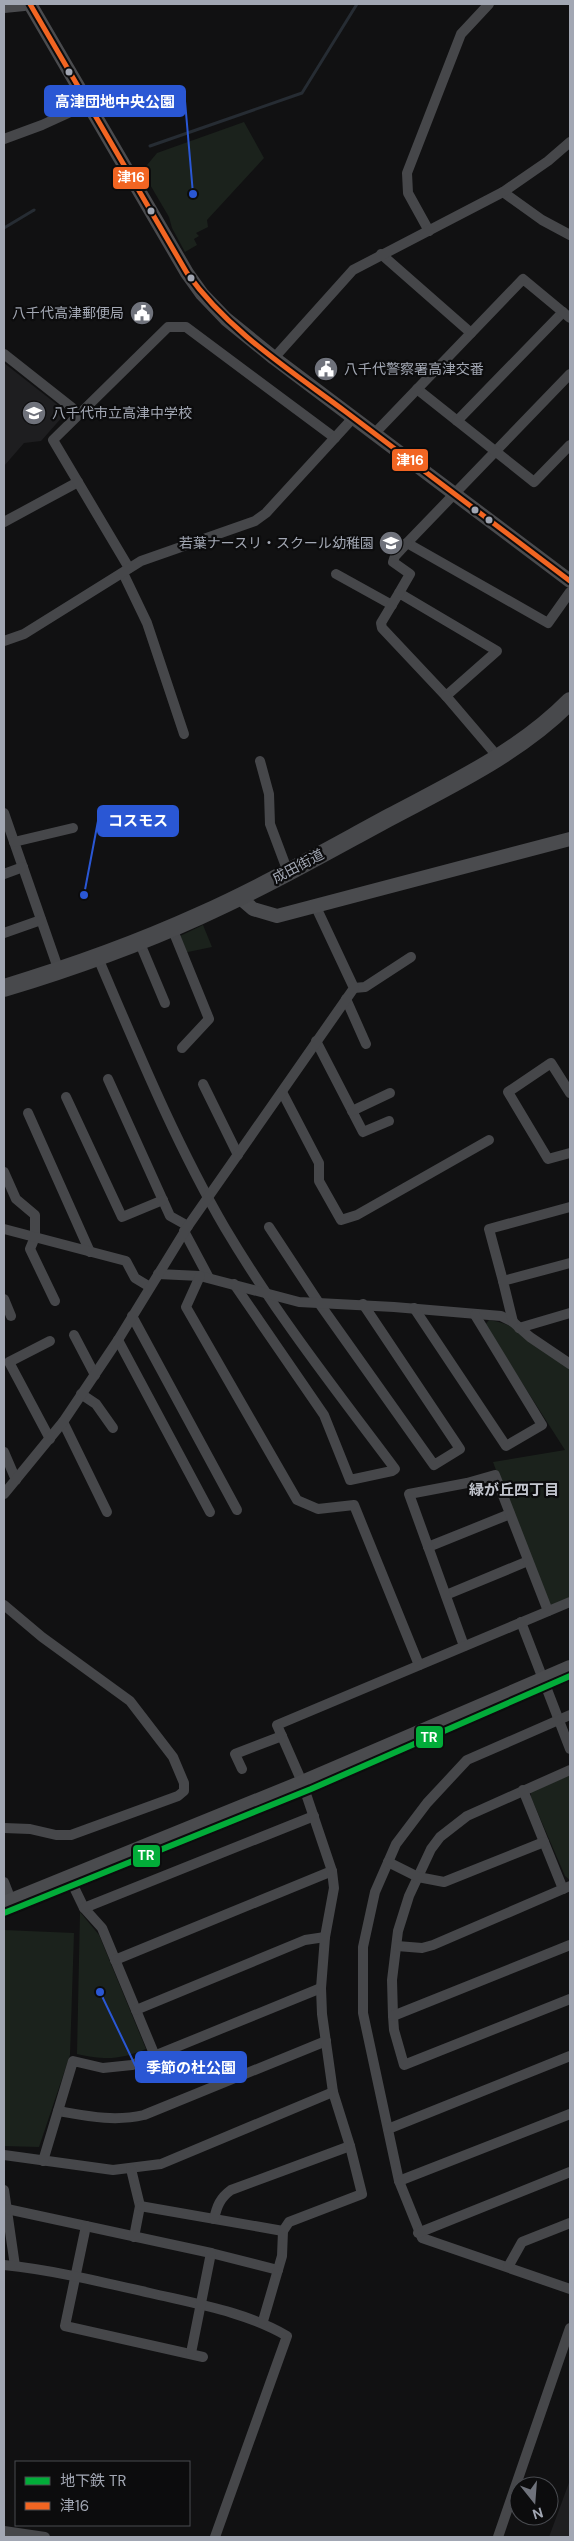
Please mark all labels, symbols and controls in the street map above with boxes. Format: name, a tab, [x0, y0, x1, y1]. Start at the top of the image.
unlabelled marker	[64, 67, 74, 77]
callout: 高津団地中央公園	[45, 86, 185, 116]
text: 高津団地中央公園	[55, 92, 175, 112]
line badge: 津16	[112, 166, 150, 190]
text: 津16	[117, 168, 145, 186]
unlabelled marker	[146, 206, 156, 216]
unlabelled marker	[186, 273, 196, 283]
public building icon: 八千代高津郵便局	[129, 300, 155, 326]
place label: 八千代高津郵便局	[12, 304, 124, 322]
public building icon: 八千代警察署高津交番	[313, 356, 339, 382]
place label: 八千代警察署高津交番	[344, 360, 484, 378]
school or university icon: 八千代市立高津中学校	[21, 400, 47, 426]
place label: 八千代市立高津中学校	[52, 404, 192, 422]
line badge: 津16	[391, 448, 429, 472]
text: 津16	[396, 451, 424, 469]
unlabelled marker	[470, 505, 480, 515]
unlabelled marker	[484, 515, 494, 525]
school or university icon: 若葉ナースリ・スクール幼稚園	[378, 530, 404, 556]
place label: 若葉ナースリ・スクール幼稚園	[179, 534, 374, 552]
callout: コスモス	[98, 806, 178, 836]
text: コスモス	[108, 811, 168, 831]
street label: 成田街道	[269, 845, 327, 887]
district label: 緑が丘四丁目	[469, 1480, 559, 1500]
line badge: TR	[415, 1725, 444, 1749]
text: TR	[420, 1728, 438, 1746]
line badge: TR	[132, 1844, 161, 1868]
text: TR	[137, 1846, 155, 1864]
callout: 季節の杜公園	[136, 2052, 246, 2082]
text: 季節の杜公園	[146, 2058, 236, 2078]
legend	[15, 2461, 190, 2526]
text: 地下鉄 TR	[60, 2471, 126, 2491]
north arrow	[509, 2476, 559, 2526]
text: 津16	[60, 2496, 89, 2516]
text: N	[530, 2503, 545, 2524]

